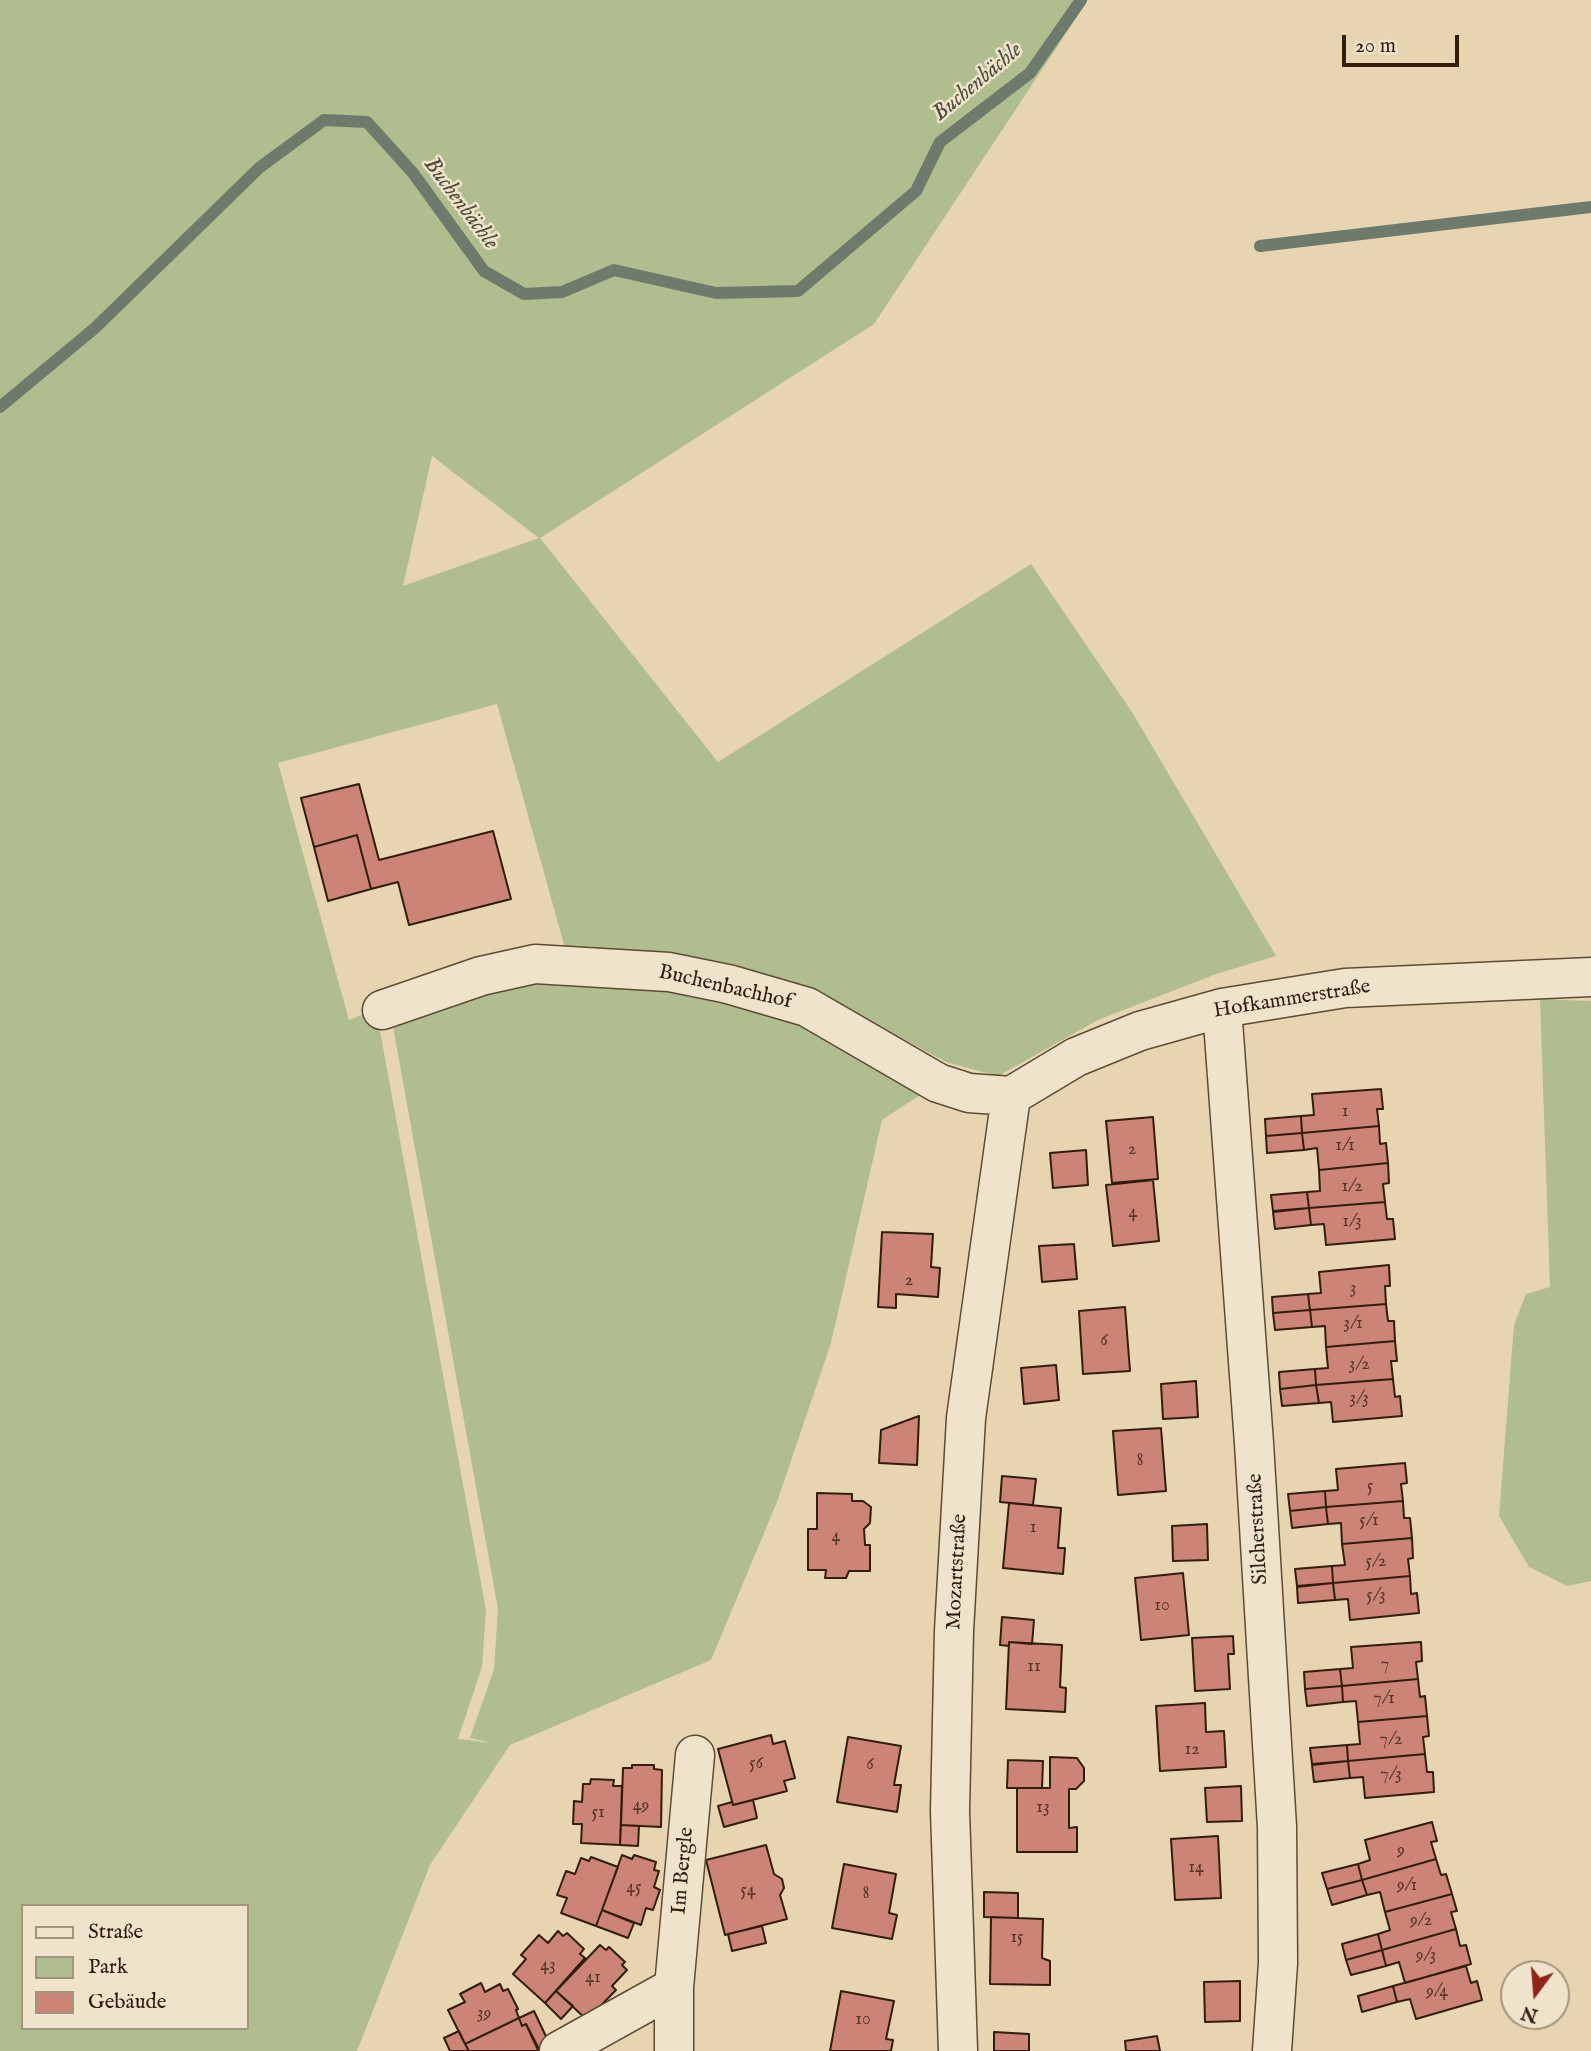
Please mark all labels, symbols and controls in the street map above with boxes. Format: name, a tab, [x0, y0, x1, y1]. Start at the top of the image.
scale bar	[1346, 21, 1463, 65]
text: 20 m	[1355, 33, 1396, 60]
water label: Buchenbächle	[927, 37, 1029, 129]
water label: Buchenbächle	[416, 152, 504, 256]
street label: Buchenbachhof	[656, 960, 794, 1016]
street label: Hofkammerstraße	[1212, 975, 1372, 1025]
house number: 1	[1342, 1101, 1348, 1123]
house number: 1/1	[1335, 1135, 1355, 1157]
house number: 2	[1128, 1139, 1136, 1161]
house number: 1/2	[1341, 1176, 1363, 1198]
house number: 4	[1129, 1202, 1137, 1224]
house number: 1/3	[1342, 1211, 1362, 1233]
house number: 2	[905, 1270, 913, 1292]
house number: 3	[1350, 1278, 1356, 1300]
house number: 3/1	[1343, 1313, 1363, 1335]
house number: 6	[1100, 1330, 1108, 1352]
house number: 3/2	[1348, 1354, 1370, 1376]
house number: 3/3	[1349, 1388, 1369, 1410]
house number: 8	[1136, 1450, 1144, 1472]
street label: Silcherstraße	[1244, 1473, 1274, 1585]
house number: 5	[1367, 1476, 1373, 1498]
house number: 5/1	[1359, 1510, 1379, 1532]
street label: Mozartstraße	[942, 1513, 974, 1631]
house number: 1	[1030, 1517, 1036, 1539]
house number: 4	[832, 1526, 840, 1548]
house number: 5/2	[1366, 1551, 1386, 1573]
house number: 5/3	[1366, 1585, 1386, 1607]
house number: 10	[1154, 1595, 1170, 1617]
house number: 7	[1381, 1654, 1389, 1676]
house number: 11	[1027, 1656, 1041, 1678]
house number: 7/1	[1373, 1688, 1395, 1710]
house number: 7/2	[1380, 1729, 1402, 1751]
house number: 12	[1184, 1739, 1200, 1761]
house number: 56	[749, 1753, 763, 1775]
house number: 6	[866, 1754, 874, 1776]
house number: 7/3	[1380, 1764, 1402, 1786]
house number: 49	[633, 1795, 649, 1817]
house number: 13	[1036, 1797, 1050, 1819]
house number: 51	[591, 1802, 605, 1824]
street label: Im Bergle	[668, 1826, 700, 1916]
house number: 9	[1397, 1840, 1405, 1862]
house number: 14	[1188, 1857, 1204, 1879]
house number: 9/1	[1397, 1875, 1417, 1897]
house number: 45	[626, 1877, 642, 1899]
house number: 54	[740, 1880, 756, 1902]
house number: 8	[862, 1883, 870, 1905]
legend	[21, 1904, 248, 2030]
house number: 9/2	[1410, 1910, 1432, 1932]
text: Straße	[88, 1919, 143, 1946]
house number: 15	[1010, 1927, 1024, 1949]
house number: 9/3	[1416, 1945, 1436, 1967]
text: Park	[88, 1954, 128, 1981]
house number: 43	[540, 1955, 556, 1977]
north arrow	[1500, 1960, 1570, 2030]
house number: 41	[585, 1967, 601, 1989]
house number: 9/4	[1426, 1981, 1448, 2003]
text: Gebäude	[88, 1989, 166, 2016]
text: N	[1519, 1999, 1541, 2027]
house number: 39	[477, 2003, 491, 2025]
house number: 10	[855, 2009, 871, 2031]

